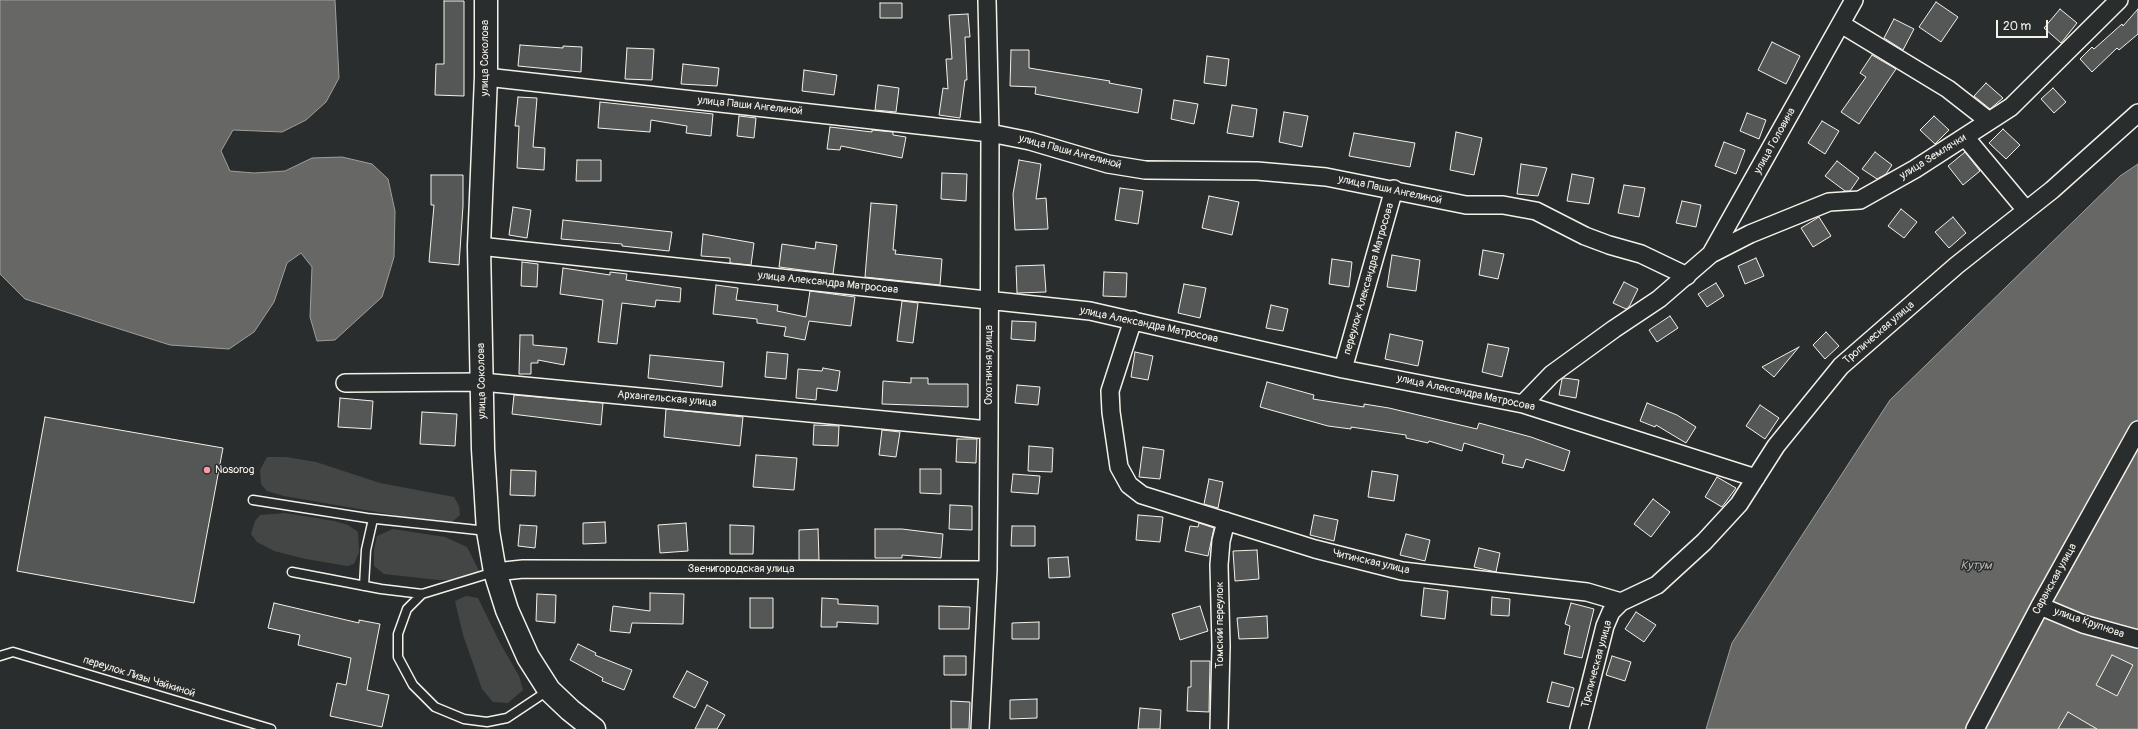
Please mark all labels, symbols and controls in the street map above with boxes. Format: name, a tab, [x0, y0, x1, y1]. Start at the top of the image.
scale bar	[1998, 12, 2050, 38]
text: 20 m	[2003, 19, 2031, 34]
street label: улица Соколова	[478, 20, 492, 96]
street label: улица Паши Ангелиной	[697, 94, 803, 118]
street label: улица Головина	[1751, 106, 1799, 176]
street label: улица Землячки	[1897, 131, 1969, 183]
street label: улица Паши Ангелиной	[1017, 132, 1123, 172]
street label: улица Паши Ангелиной	[1337, 173, 1443, 207]
street label: переулок Александра Матросова	[1341, 202, 1397, 356]
street label: улица Александра Матросова	[757, 269, 899, 297]
street label: Тропическая улица	[1841, 298, 1917, 368]
street label: улица Александра Матросова	[1079, 304, 1219, 346]
street label: Охотничья улица	[982, 325, 996, 405]
street label: улица Соколова	[475, 343, 489, 419]
street label: улица Александра Матросова	[1396, 372, 1536, 414]
street label: Архангельская улица	[617, 388, 717, 410]
place label: Nosorog	[215, 463, 254, 477]
marker: Nosorog	[202, 465, 212, 475]
street label: Саранская улица	[2030, 541, 2080, 617]
street label: Читинская улица	[1331, 547, 1411, 577]
water label: Кутум	[1960, 559, 1992, 573]
street label: Звенигородская улица	[688, 562, 794, 576]
street label: Томский переулок	[1213, 582, 1227, 668]
street label: улица Крупнова	[2052, 605, 2126, 641]
street label: Тропическая улица	[1579, 619, 1615, 709]
street label: переулок Лизы Чайкиной	[81, 654, 197, 700]

